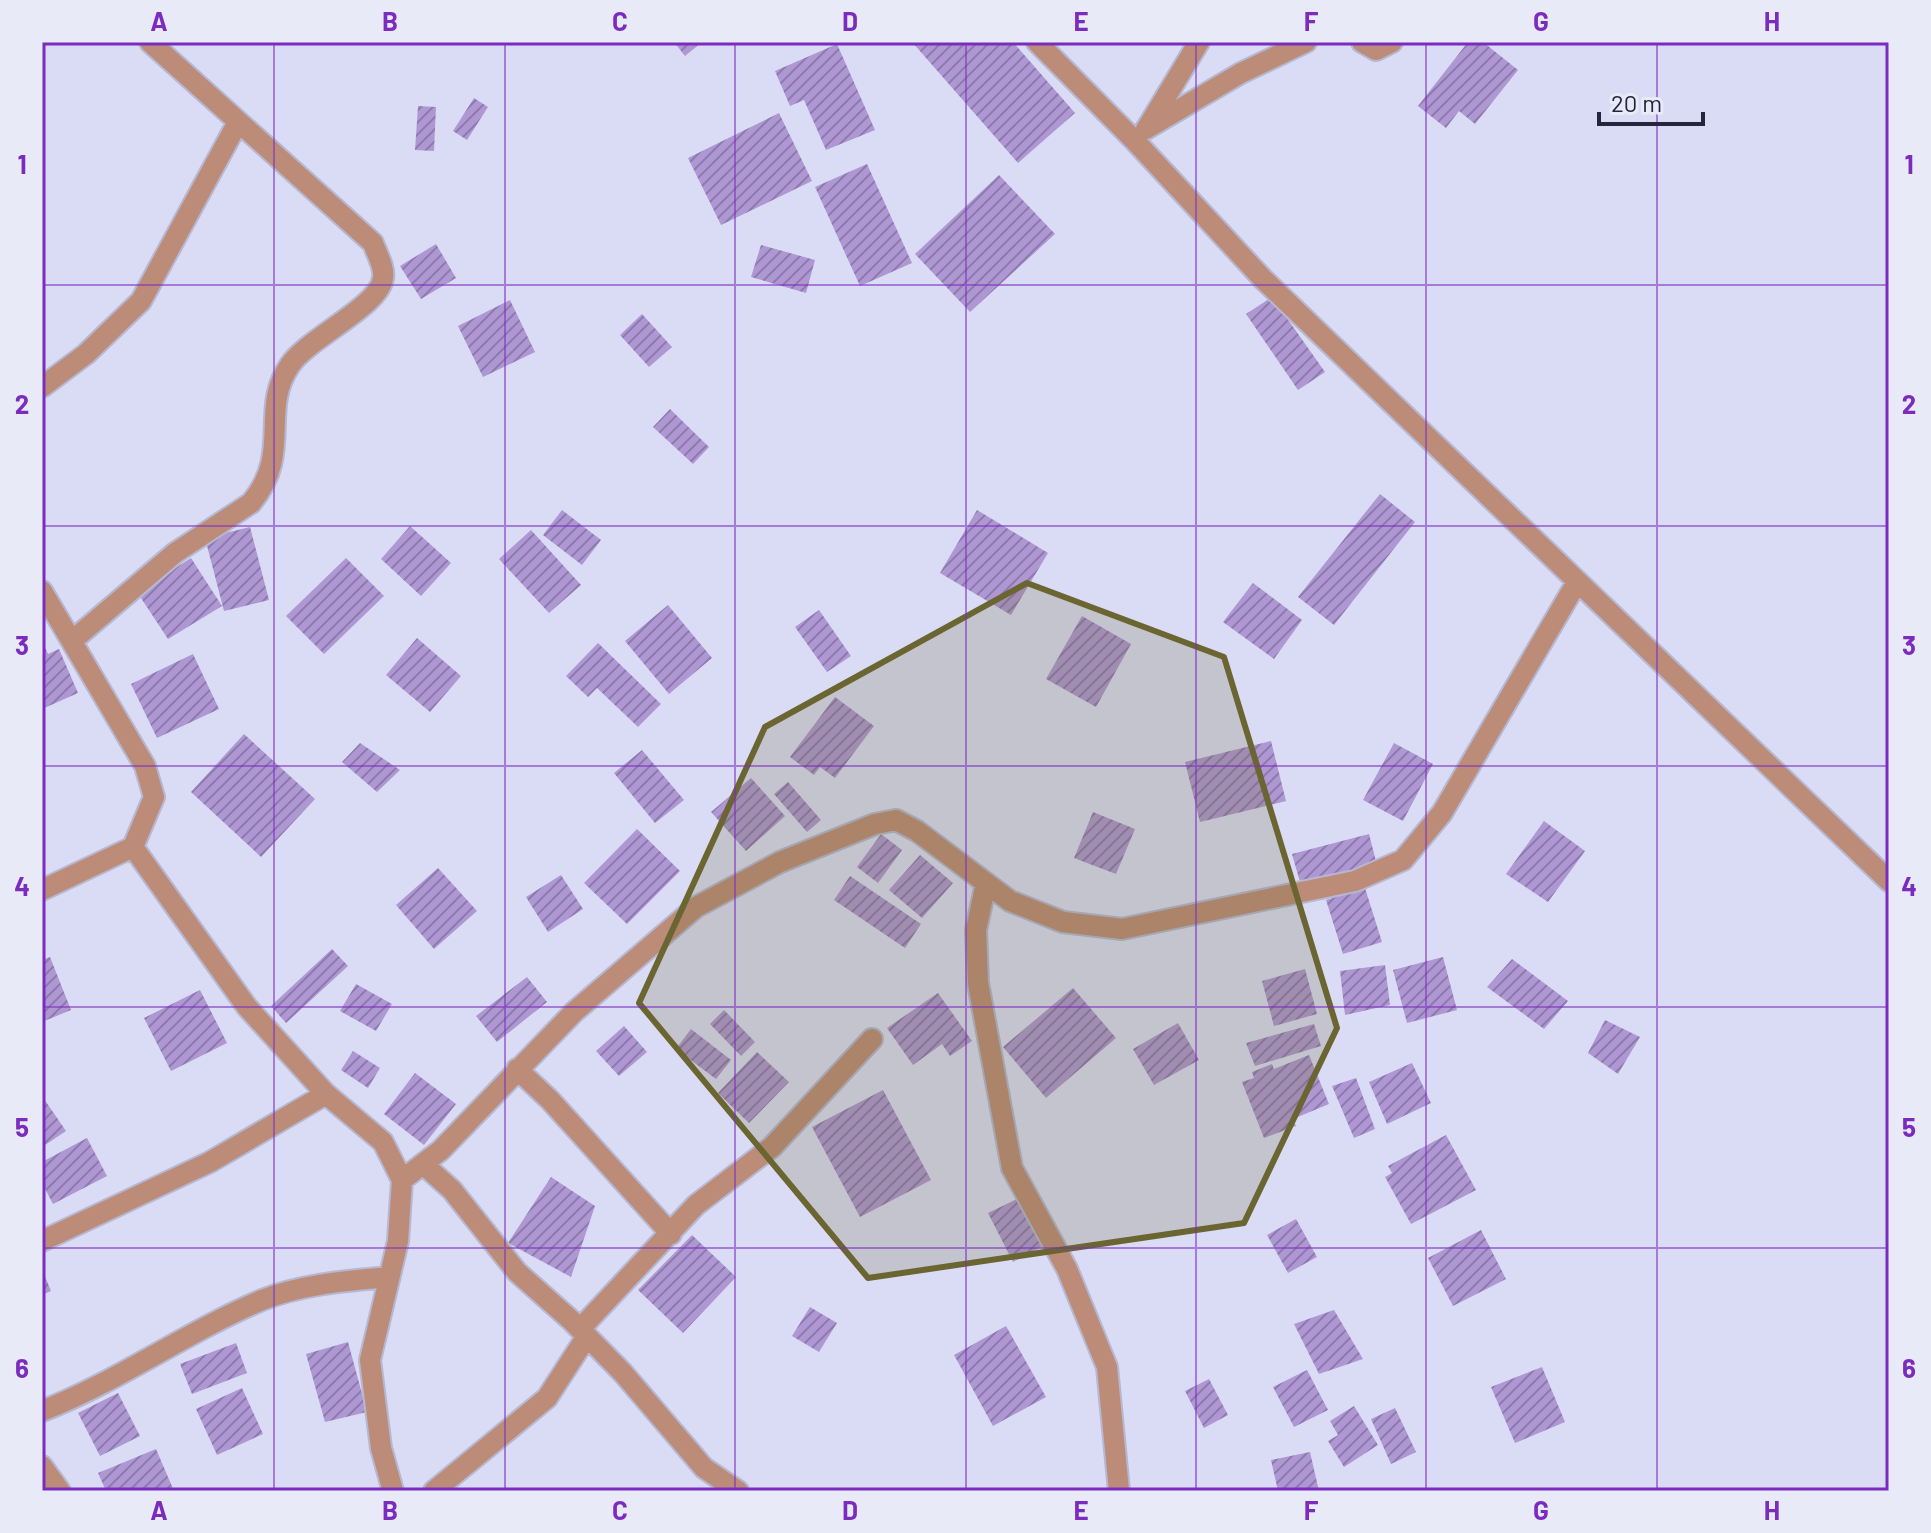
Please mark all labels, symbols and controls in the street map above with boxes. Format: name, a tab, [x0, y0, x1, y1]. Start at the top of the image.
text: A	[150, 5, 168, 36]
text: B	[382, 5, 398, 36]
text: C	[612, 5, 628, 36]
text: D	[842, 5, 858, 36]
text: E	[1073, 5, 1089, 36]
text: F	[1304, 5, 1319, 36]
text: G	[1533, 5, 1549, 36]
text: H	[1764, 5, 1780, 36]
scale bar	[1599, 76, 1703, 126]
text: 20 m	[1611, 88, 1662, 117]
text: 1	[17, 148, 27, 179]
text: 1	[1904, 148, 1914, 179]
text: 2	[15, 388, 29, 419]
text: 2	[1902, 388, 1916, 419]
text: 3	[15, 629, 29, 660]
text: 3	[1902, 629, 1916, 660]
text: 4	[14, 870, 30, 901]
text: 4	[1901, 870, 1917, 901]
text: 5	[15, 1111, 29, 1142]
text: 5	[1902, 1111, 1916, 1142]
text: 6	[15, 1352, 29, 1383]
text: 6	[1902, 1352, 1916, 1383]
text: A	[150, 1494, 168, 1525]
text: B	[382, 1494, 398, 1525]
text: C	[612, 1494, 628, 1525]
text: D	[842, 1494, 858, 1525]
text: E	[1073, 1494, 1089, 1525]
text: F	[1304, 1494, 1319, 1525]
text: G	[1533, 1494, 1549, 1525]
text: H	[1764, 1494, 1780, 1525]

